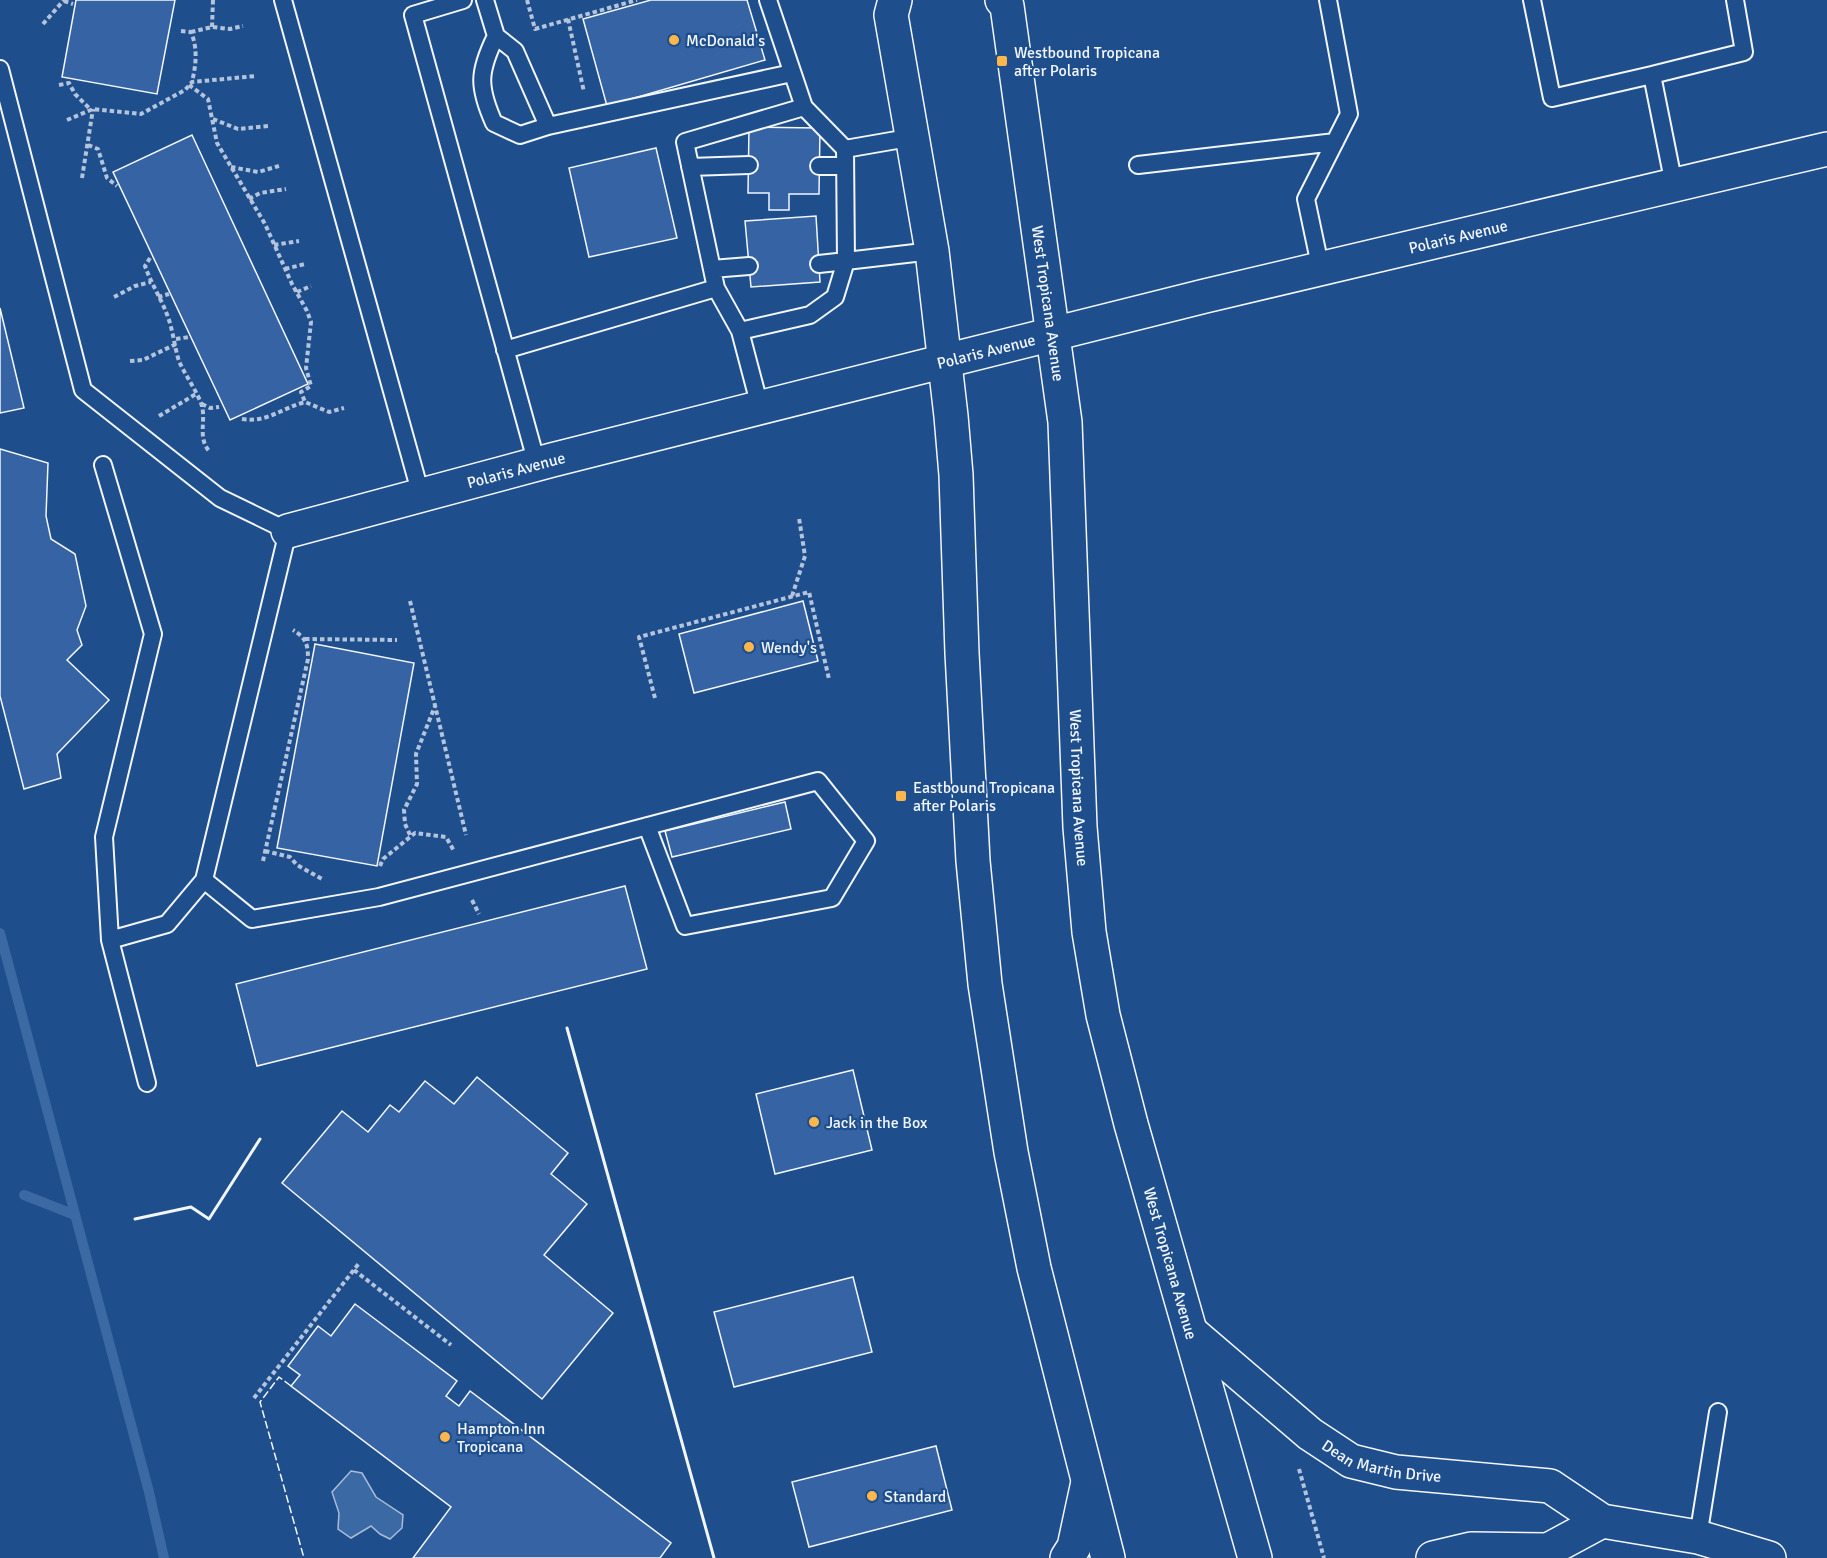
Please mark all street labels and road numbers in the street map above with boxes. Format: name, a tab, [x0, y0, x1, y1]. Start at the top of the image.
street label: Polaris Avenue	[1407, 216, 1510, 259]
street label: West Tropicana Avenue	[1027, 224, 1068, 383]
street label: Polaris Avenue	[935, 330, 1038, 374]
street label: Polaris Avenue	[465, 448, 567, 493]
street label: West Tropicana Avenue	[1065, 709, 1092, 867]
street label: West Tropicana Avenue	[1139, 1185, 1201, 1342]
street label: Dean Martin Drive	[1318, 1436, 1442, 1487]

